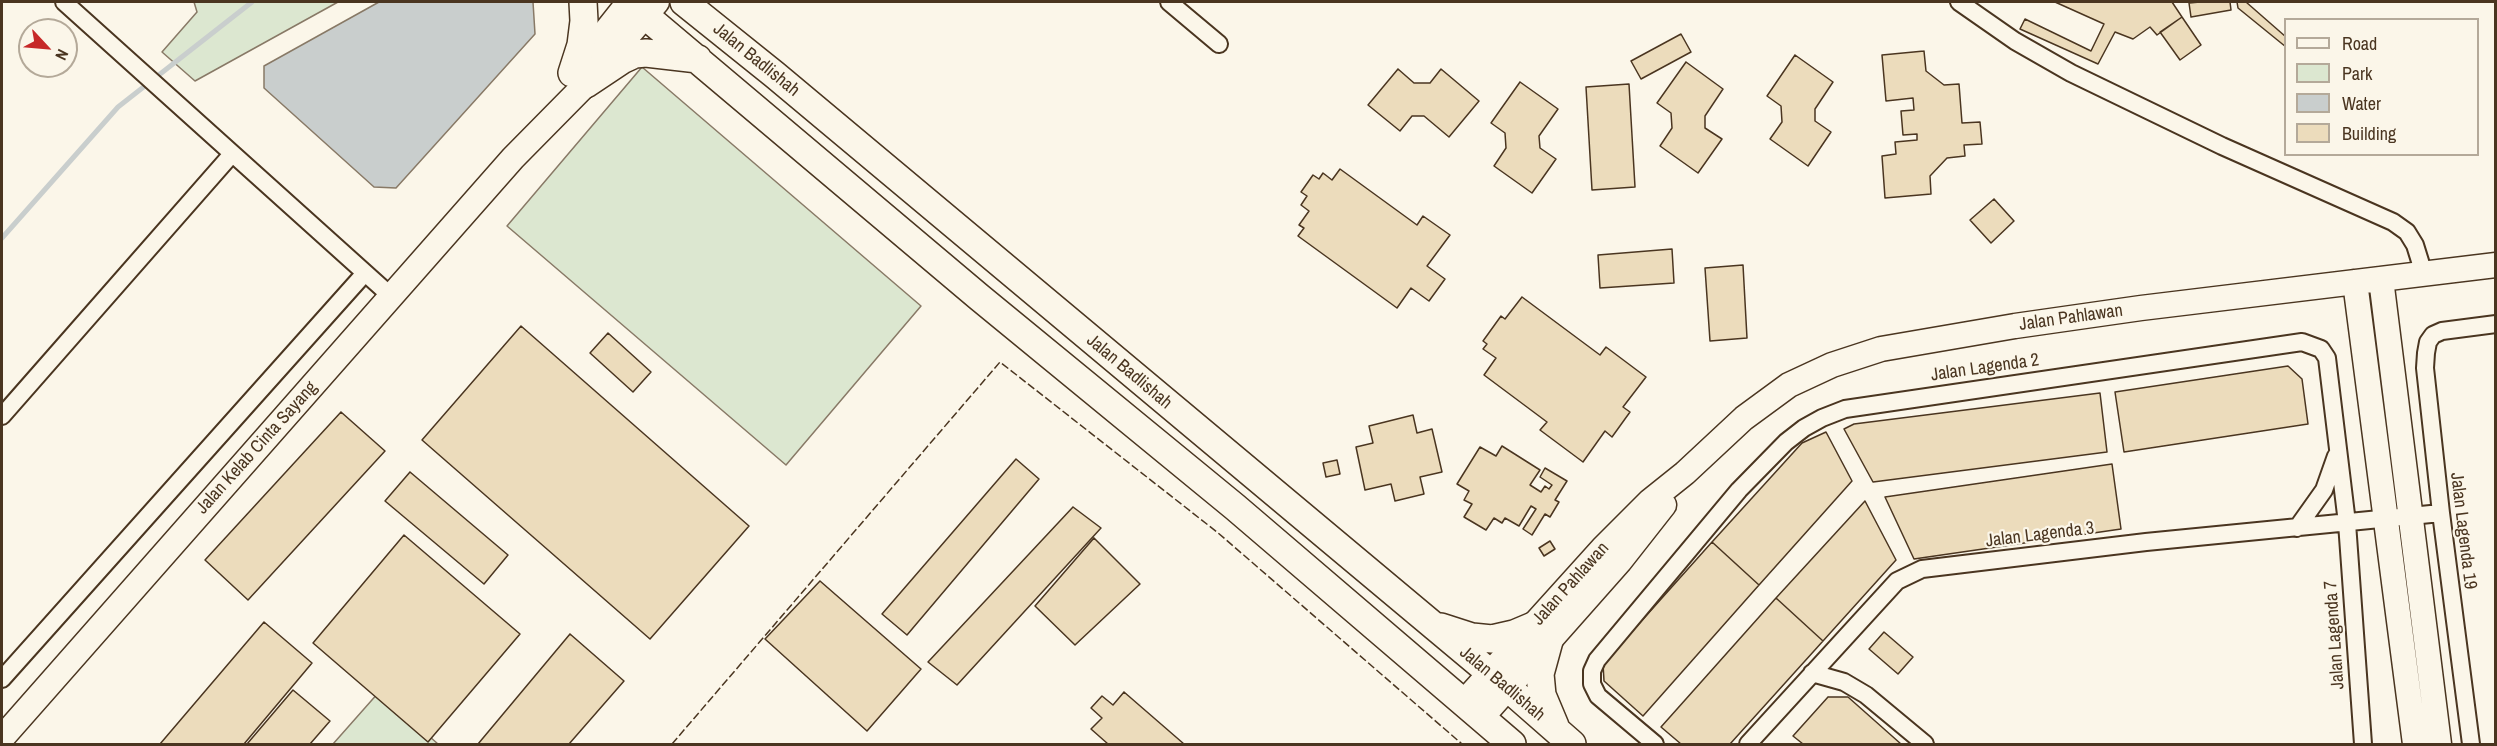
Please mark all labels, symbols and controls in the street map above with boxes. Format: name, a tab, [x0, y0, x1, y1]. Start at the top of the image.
north arrow	[18, 18, 78, 78]
legend	[2284, 18, 2479, 156]
street label: Jalan Badlishah	[708, 19, 804, 101]
text: Road	[2342, 31, 2377, 56]
text: N	[50, 46, 74, 64]
text: Park	[2342, 61, 2372, 86]
text: Water	[2342, 91, 2381, 116]
text: Building	[2342, 121, 2396, 146]
street label: Jalan Pahlawan	[2018, 300, 2124, 336]
street label: Jalan Badlishah	[1082, 330, 1176, 414]
street label: Jalan Lagenda 2	[1929, 350, 2041, 386]
street label: Jalan Kelab Cinta Sayang	[192, 377, 322, 519]
street label: Jalan Lagenda 19	[2445, 471, 2481, 591]
street label: Jalan Lagenda 3	[1985, 518, 2095, 552]
street label: Jalan Pahlawan	[1528, 538, 1614, 630]
street label: Jalan Lagenda 7	[2320, 580, 2350, 690]
street label: Jalan Badlishah	[1455, 642, 1549, 726]

